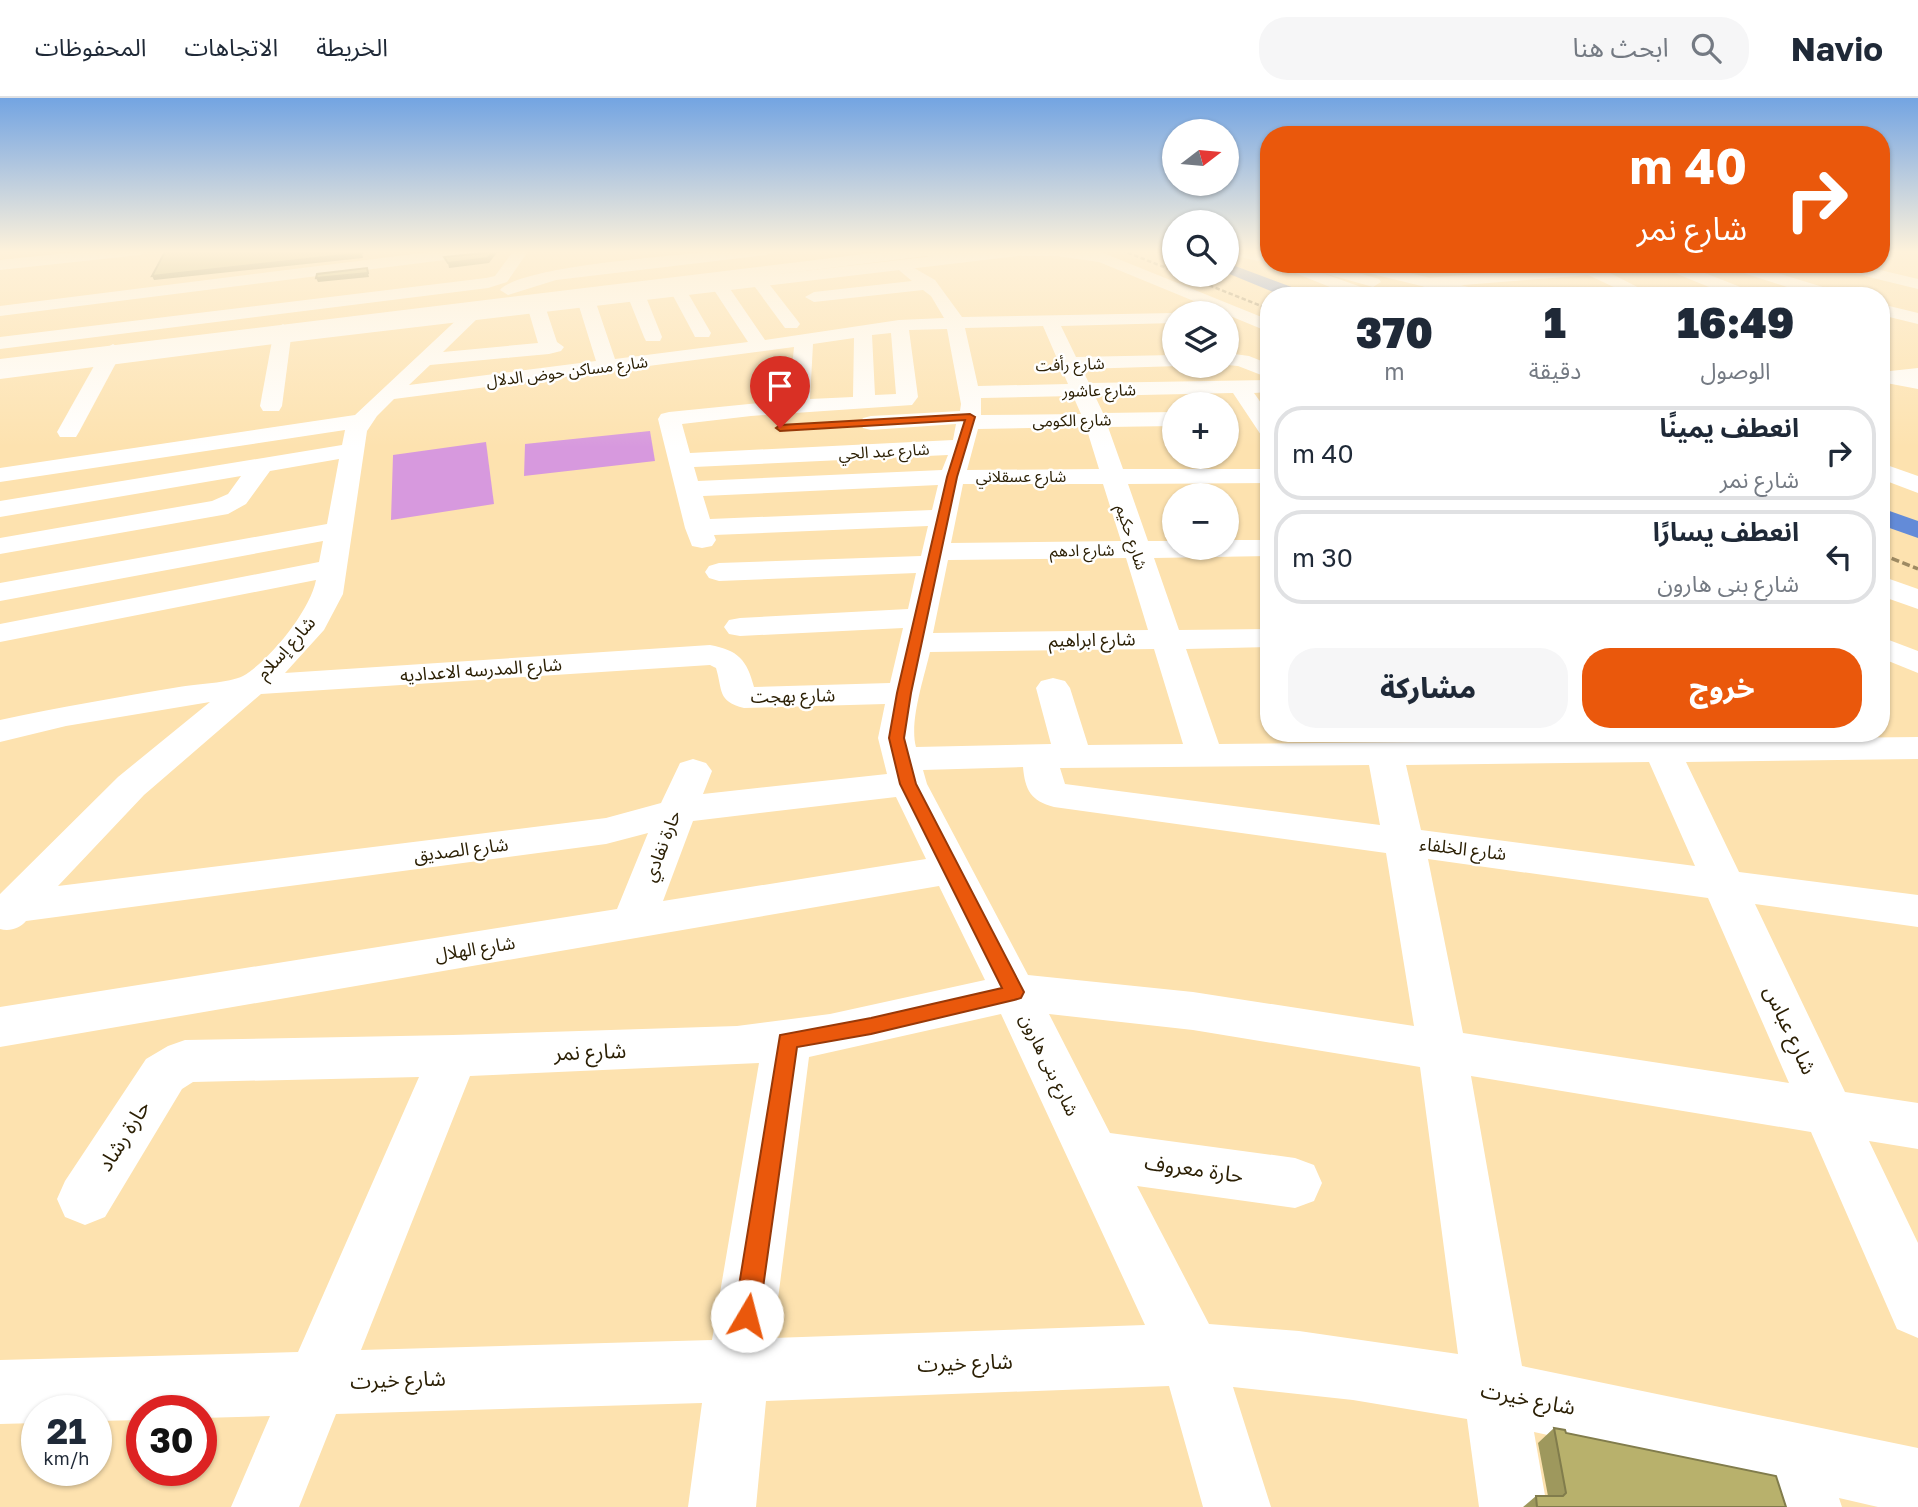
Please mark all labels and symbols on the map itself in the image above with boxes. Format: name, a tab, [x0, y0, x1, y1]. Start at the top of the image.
north arrow	[1162, 119, 1239, 196]
street label: شارع مساكن حوض الدلال	[485, 351, 649, 394]
street label: شارع رأفت	[1035, 353, 1105, 378]
pin	[750, 356, 810, 428]
street label: شارع عاشور	[1061, 379, 1136, 404]
street label: شارع الكومى	[1032, 409, 1112, 434]
street label: شارع عبد الحي	[838, 439, 930, 466]
street label: شارع عسقلاني	[976, 466, 1066, 489]
street label: شارع حكيم	[1109, 502, 1152, 573]
street label: شارع ادهم	[1049, 539, 1115, 564]
street label: شارع إسلام	[251, 611, 322, 686]
street label: شارع ابراهيم	[1048, 627, 1136, 655]
street label: شارع المدرسه الاعداديه	[399, 652, 563, 690]
street label: شارع بهجت	[750, 683, 836, 711]
street label: حارة نفادي	[637, 807, 688, 886]
street label: شارع الصديق	[412, 832, 510, 870]
street label: شارع الخلفاء	[1418, 832, 1508, 868]
street label: شارع الهلال	[433, 931, 517, 969]
street label: شارع عباس	[1756, 981, 1823, 1080]
street label: شارع بنى هارون	[1012, 1010, 1084, 1121]
street label: شارع نمر	[552, 1037, 627, 1068]
street label: حارة رشاد	[91, 1095, 155, 1176]
street label: حارة معروف	[1143, 1148, 1245, 1188]
position arrow	[710, 1279, 784, 1353]
street label: شارع خيرت	[917, 1347, 1013, 1380]
street label: شارع خيرت	[350, 1364, 446, 1397]
street label: شارع خيرت	[1478, 1376, 1578, 1423]
speed limit sign: 30	[126, 1395, 217, 1486]

